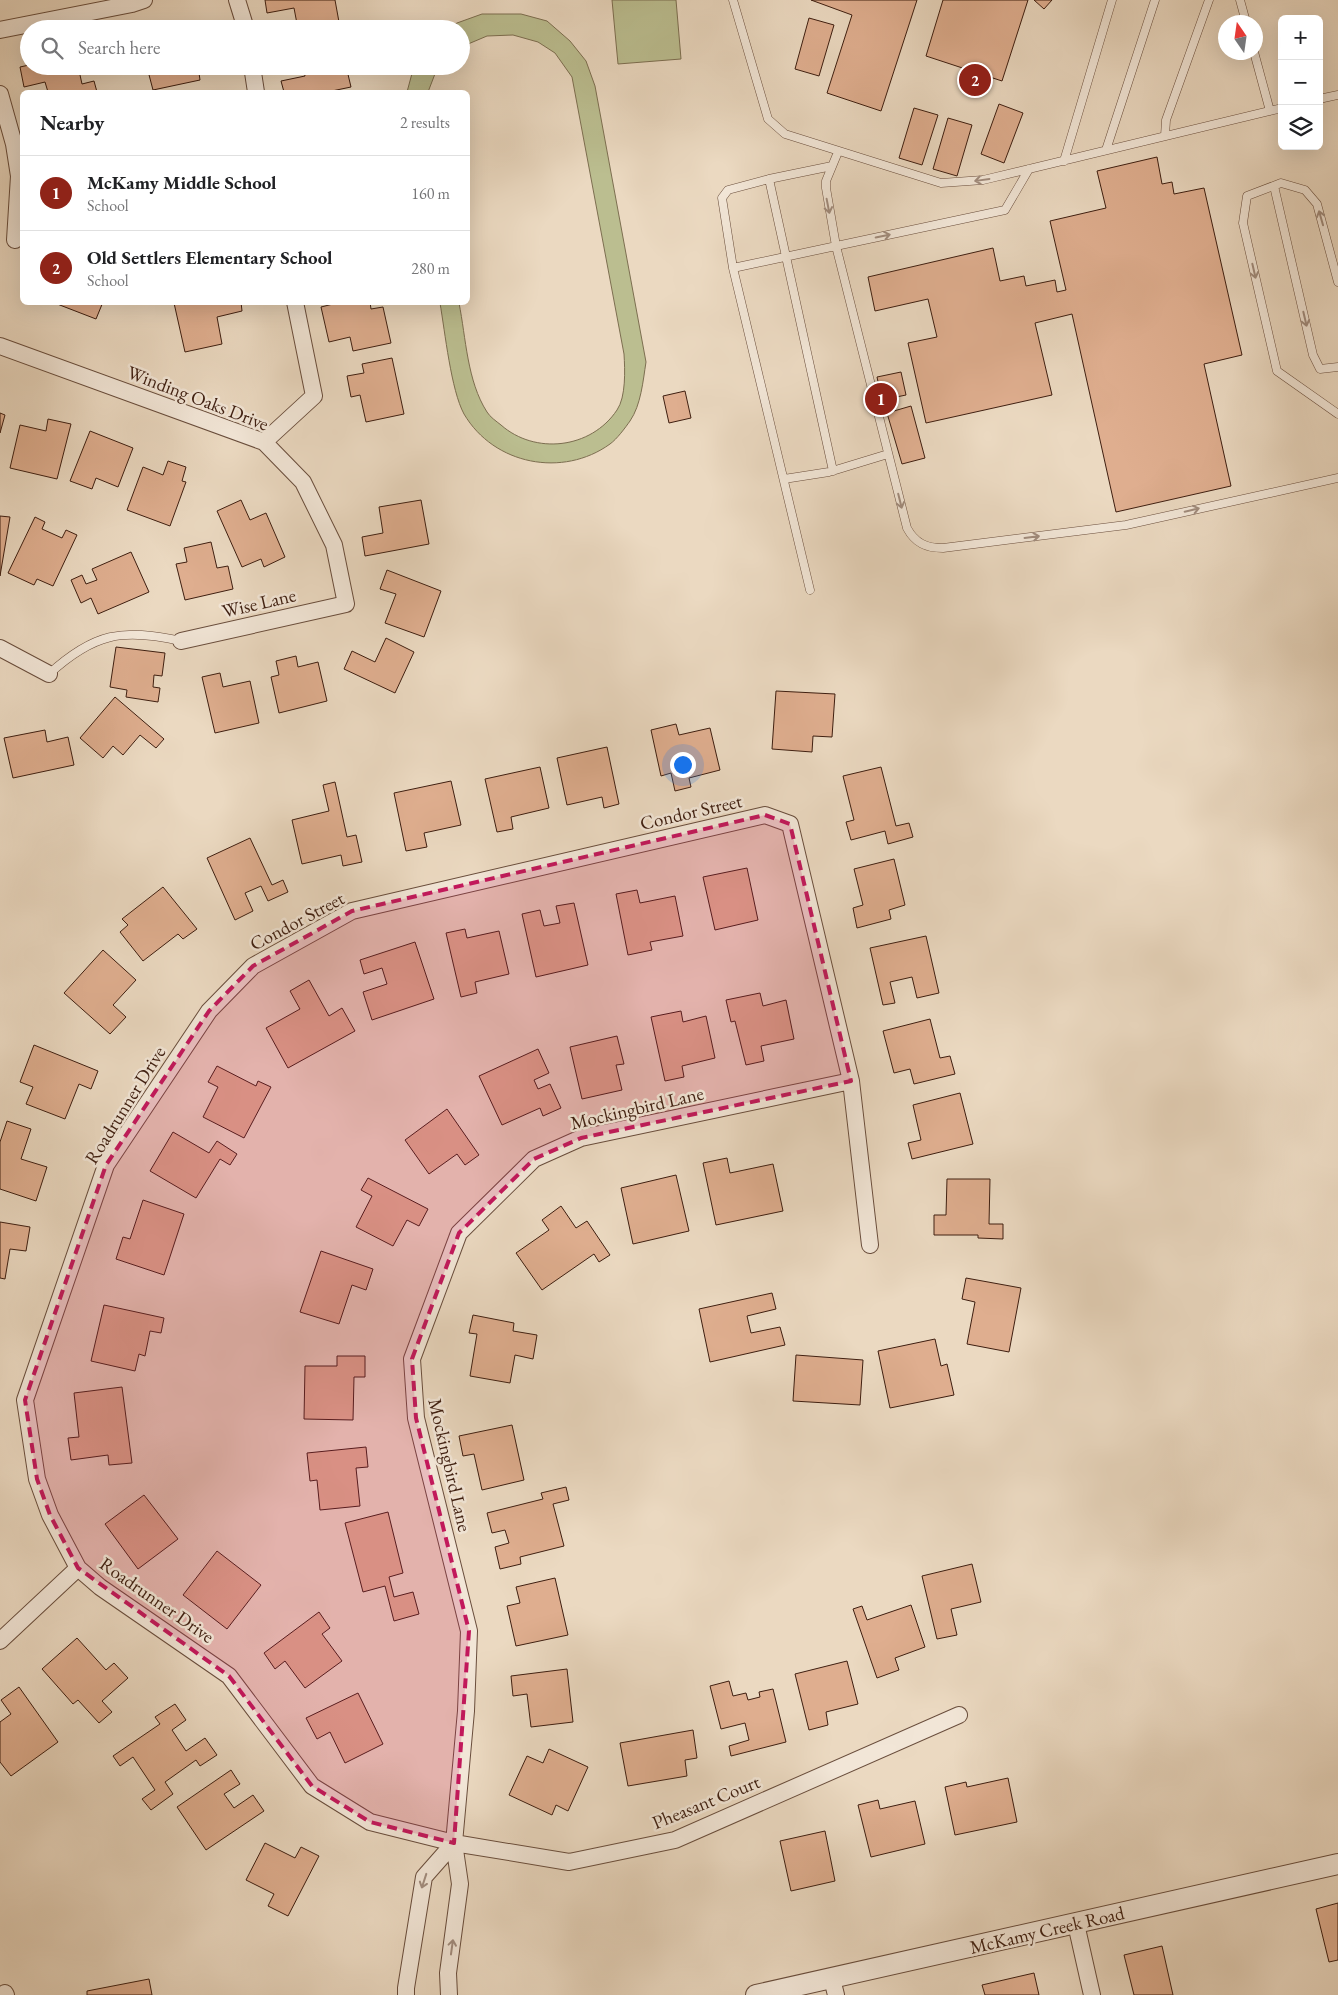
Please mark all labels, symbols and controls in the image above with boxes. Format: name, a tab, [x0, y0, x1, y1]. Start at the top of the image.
north arrow	[1218, 15, 1263, 60]
map controls	[1278, 15, 1323, 150]
button: +	[1278, 15, 1323, 60]
search box	[20, 20, 470, 75]
icon: search	[38, 34, 66, 62]
text: Search here	[78, 35, 160, 60]
button: −	[1278, 60, 1323, 105]
pin: 2	[959, 61, 991, 99]
button: layers	[1278, 105, 1323, 150]
text: Nearby	[40, 109, 104, 136]
text: 2 results	[400, 112, 450, 133]
text: McKamy Middle School	[87, 170, 277, 195]
one-way arrow	[974, 175, 990, 185]
text: 1	[52, 183, 60, 204]
text: 160 m	[411, 183, 450, 204]
text: School	[87, 195, 129, 216]
one-way arrow	[824, 197, 833, 213]
one-way arrow	[1315, 210, 1325, 226]
one-way arrow	[875, 231, 891, 240]
text: Old Settlers Elementary School	[87, 245, 332, 270]
text: 2	[52, 258, 60, 279]
text: 280 m	[411, 258, 450, 279]
one-way arrow	[1250, 262, 1259, 278]
text: School	[87, 270, 129, 291]
one-way arrow	[1301, 310, 1310, 326]
street label: Winding Oaks Drive	[124, 360, 272, 436]
pin: 1	[865, 380, 897, 418]
one-way arrow	[896, 493, 905, 509]
one-way arrow	[1184, 505, 1200, 514]
one-way arrow	[1024, 532, 1040, 542]
street label: Wise Lane	[220, 582, 298, 624]
your location	[670, 752, 696, 778]
street label: Condor Street	[638, 788, 744, 836]
street label: Condor Street	[245, 886, 349, 956]
street label: Roadrunner Drive	[79, 1041, 171, 1169]
street label: Mockingbird Lane	[568, 1081, 706, 1135]
street label: Mockingbird Lane	[423, 1396, 477, 1534]
street label: Roadrunner Drive	[95, 1551, 219, 1649]
street label: Pheasant Court	[648, 1769, 764, 1835]
one-way arrow	[419, 1873, 429, 1889]
street label: McKamy Creek Road	[967, 1900, 1127, 1960]
one-way arrow	[447, 1939, 457, 1955]

